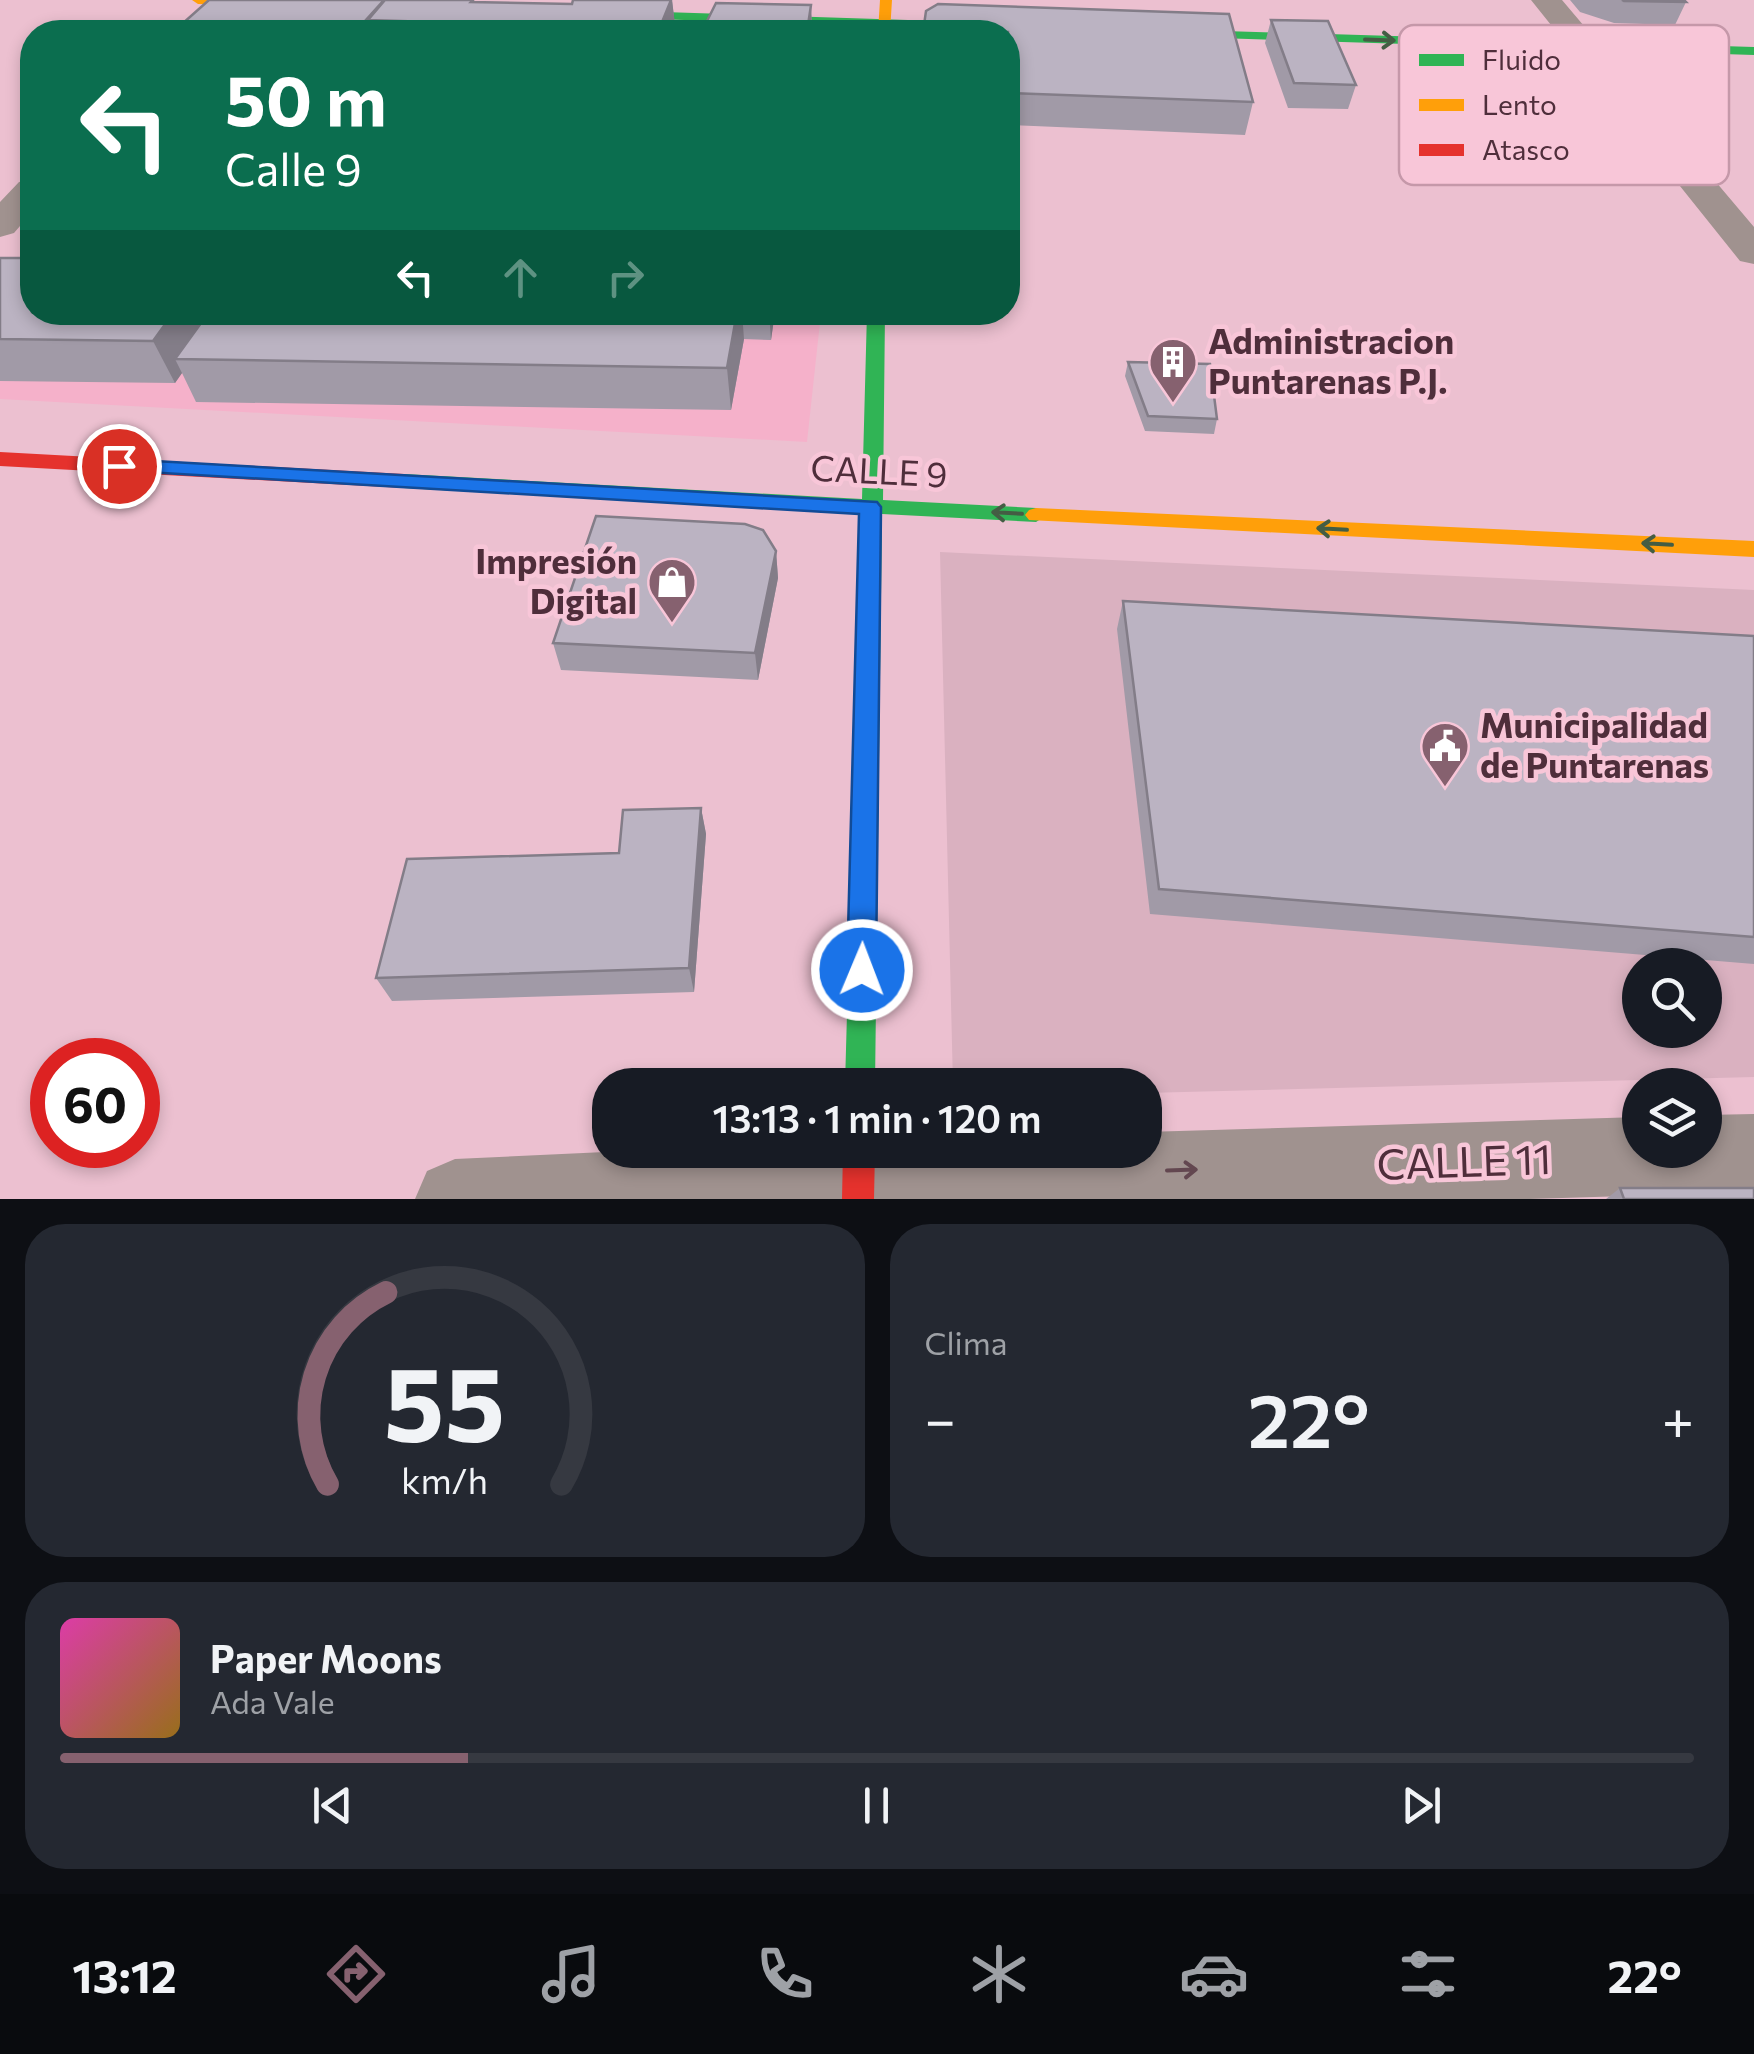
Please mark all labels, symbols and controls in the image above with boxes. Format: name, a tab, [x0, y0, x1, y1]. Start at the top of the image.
legend	[1399, 25, 1729, 185]
one-way arrow	[1363, 30, 1395, 49]
text: Fluido	[1482, 42, 1561, 76]
text: 50 m	[225, 55, 387, 140]
icon: left	[60, 60, 190, 190]
text: Lento	[1482, 87, 1557, 121]
text: Atasco	[1482, 132, 1570, 166]
text: Calle 9	[225, 140, 362, 195]
icon: left	[388, 250, 443, 305]
icon: ahead	[493, 250, 548, 305]
icon: right	[598, 250, 653, 305]
place label: Administracion Puntarenas P.J.	[1208, 318, 1454, 401]
building icon: Administracion Puntarenas P.J.	[1147, 336, 1199, 404]
pin	[77, 424, 162, 509]
icon: arrive	[92, 439, 147, 494]
street label: CALLE 9	[810, 444, 949, 495]
one-way arrow	[992, 504, 1024, 523]
one-way arrow	[1316, 519, 1348, 538]
one-way arrow	[1641, 534, 1673, 553]
place label: Impresión Digital	[475, 538, 637, 621]
shop icon: Impresión Digital	[646, 556, 698, 624]
place label: Municipalidad de Puntarenas	[1480, 702, 1709, 785]
public building icon: Municipalidad de Puntarenas	[1419, 720, 1471, 788]
position arrow	[810, 918, 914, 1022]
map controls	[1622, 948, 1722, 1168]
button: search	[1622, 948, 1722, 1048]
speed limit sign: 60	[30, 1038, 160, 1168]
button: layers	[1622, 1068, 1722, 1168]
text: 13:13 · 1 min · 120 m	[712, 1094, 1042, 1141]
street label: CALLE 11	[1376, 1131, 1552, 1189]
one-way arrow	[1165, 1161, 1197, 1180]
text: Clima	[925, 1322, 1007, 1362]
text: 55	[384, 1336, 505, 1463]
text: 22°	[1248, 1372, 1370, 1463]
text: −	[925, 1384, 956, 1451]
text: +	[1662, 1384, 1694, 1451]
text: km/h	[401, 1458, 488, 1501]
text: Paper Moons	[210, 1634, 442, 1681]
text: Ada Vale	[210, 1681, 335, 1721]
icon: previous	[305, 1778, 360, 1833]
icon: pause	[849, 1778, 904, 1833]
icon: next	[1394, 1778, 1449, 1833]
icon: directions	[321, 1939, 391, 2009]
icon: music	[536, 1939, 606, 2009]
icon: phone	[750, 1939, 820, 2009]
icon: climate	[964, 1939, 1034, 2009]
icon: car	[1179, 1939, 1249, 2009]
icon: filters	[1393, 1939, 1463, 2009]
text: 13:12	[72, 1947, 177, 2002]
text: 22°	[1608, 1947, 1682, 2002]

